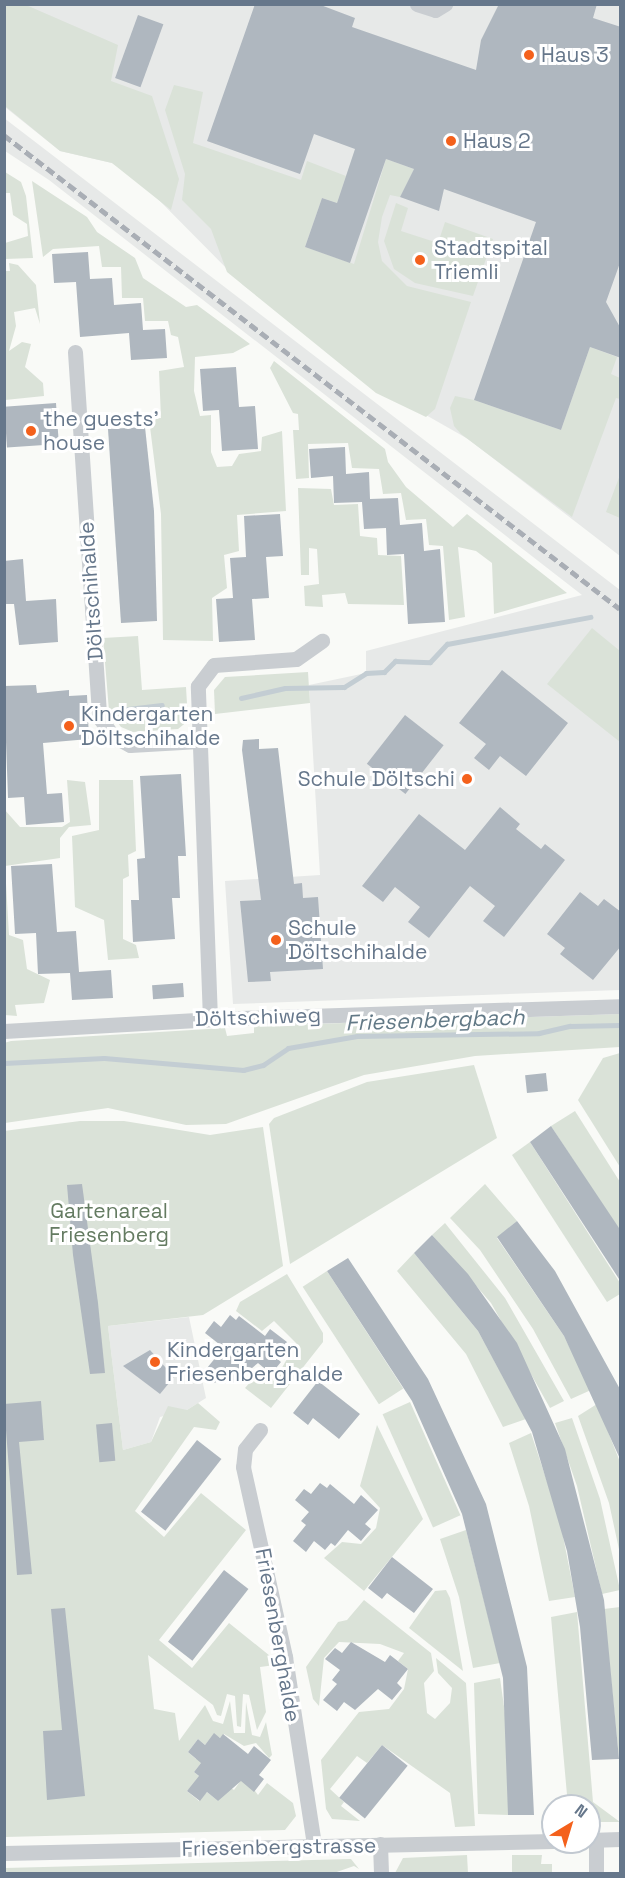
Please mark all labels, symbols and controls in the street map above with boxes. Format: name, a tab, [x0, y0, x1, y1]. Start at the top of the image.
place label: Haus 3	[541, 42, 609, 68]
marker: Haus 3	[522, 48, 536, 62]
place label: Haus 2	[463, 128, 531, 154]
marker: Haus 2	[444, 134, 458, 148]
place label: Stadtspital Triemli	[434, 235, 548, 285]
marker: Stadtspital Triemli	[411, 251, 429, 269]
place label: the guests' house	[43, 406, 159, 456]
marker: the guests' house	[24, 424, 38, 438]
street label: Döltschihalde	[74, 521, 108, 661]
place label: Kindergarten Döltschihalde	[81, 701, 220, 751]
marker: Kindergarten Döltschihalde	[62, 719, 76, 733]
place label: Schule Döltschi	[298, 766, 455, 792]
marker: Schule Döltschi	[460, 772, 474, 786]
place label: Schule Döltschihalde	[288, 915, 427, 965]
marker: Schule Döltschihalde	[269, 933, 283, 947]
street label: Döltschiweg	[195, 1002, 321, 1032]
water label: Friesenbergbach	[345, 1004, 525, 1036]
park label: Gartenareal Friesenberg	[49, 1198, 169, 1248]
place label: Kindergarten Friesenberghalde	[167, 1337, 343, 1387]
marker: Kindergarten Friesenberghalde	[148, 1355, 162, 1369]
street label: Friesenberghalde	[250, 1546, 306, 1724]
north arrow	[541, 1794, 601, 1854]
text: N	[570, 1799, 592, 1823]
street label: Friesenbergstrasse	[181, 1833, 377, 1861]

